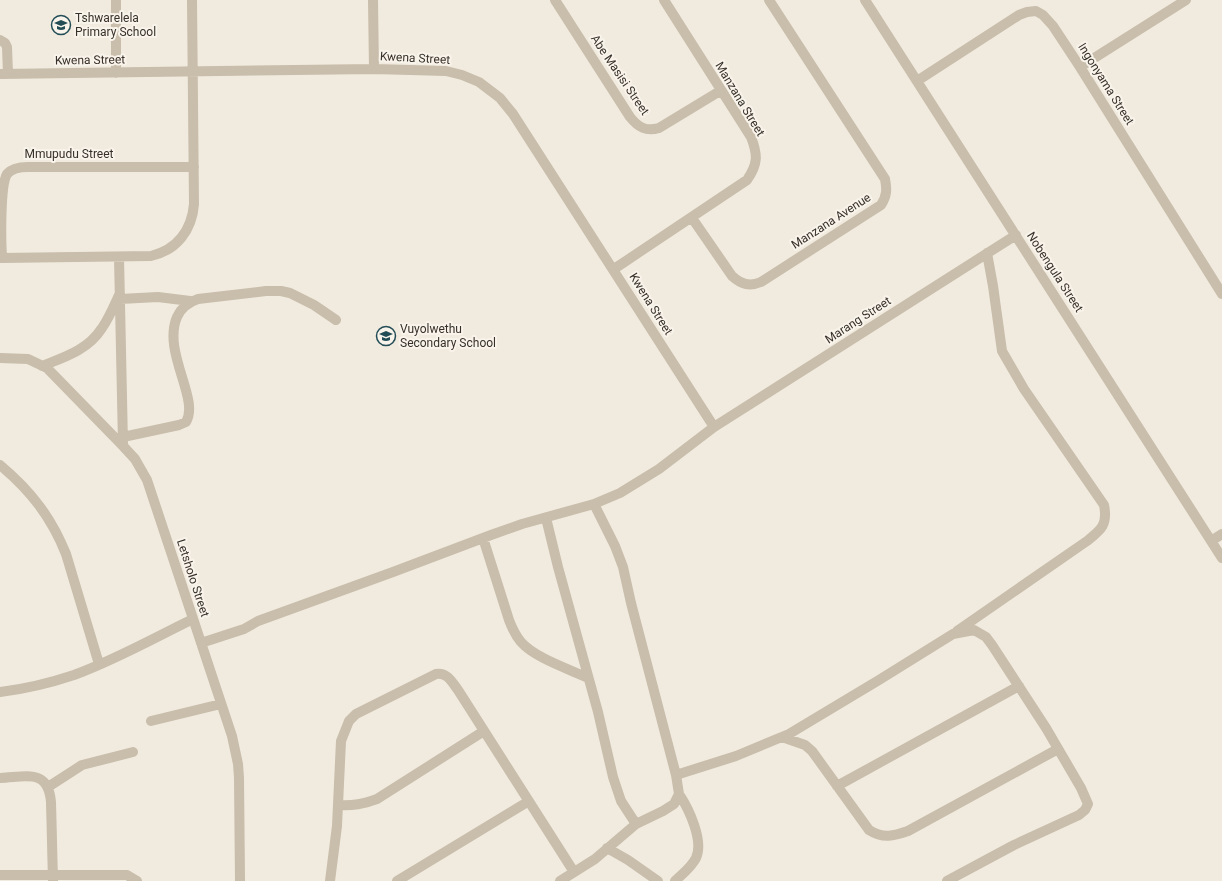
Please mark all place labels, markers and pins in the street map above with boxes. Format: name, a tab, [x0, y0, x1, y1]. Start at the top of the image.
place label: Tshwarelela Primary School	[75, 11, 156, 39]
school or university icon: Tshwarelela Primary School	[50, 14, 72, 36]
place label: Vuyolwethu Secondary School	[400, 322, 496, 350]
school or university icon: Vuyolwethu Secondary School	[375, 325, 397, 347]

